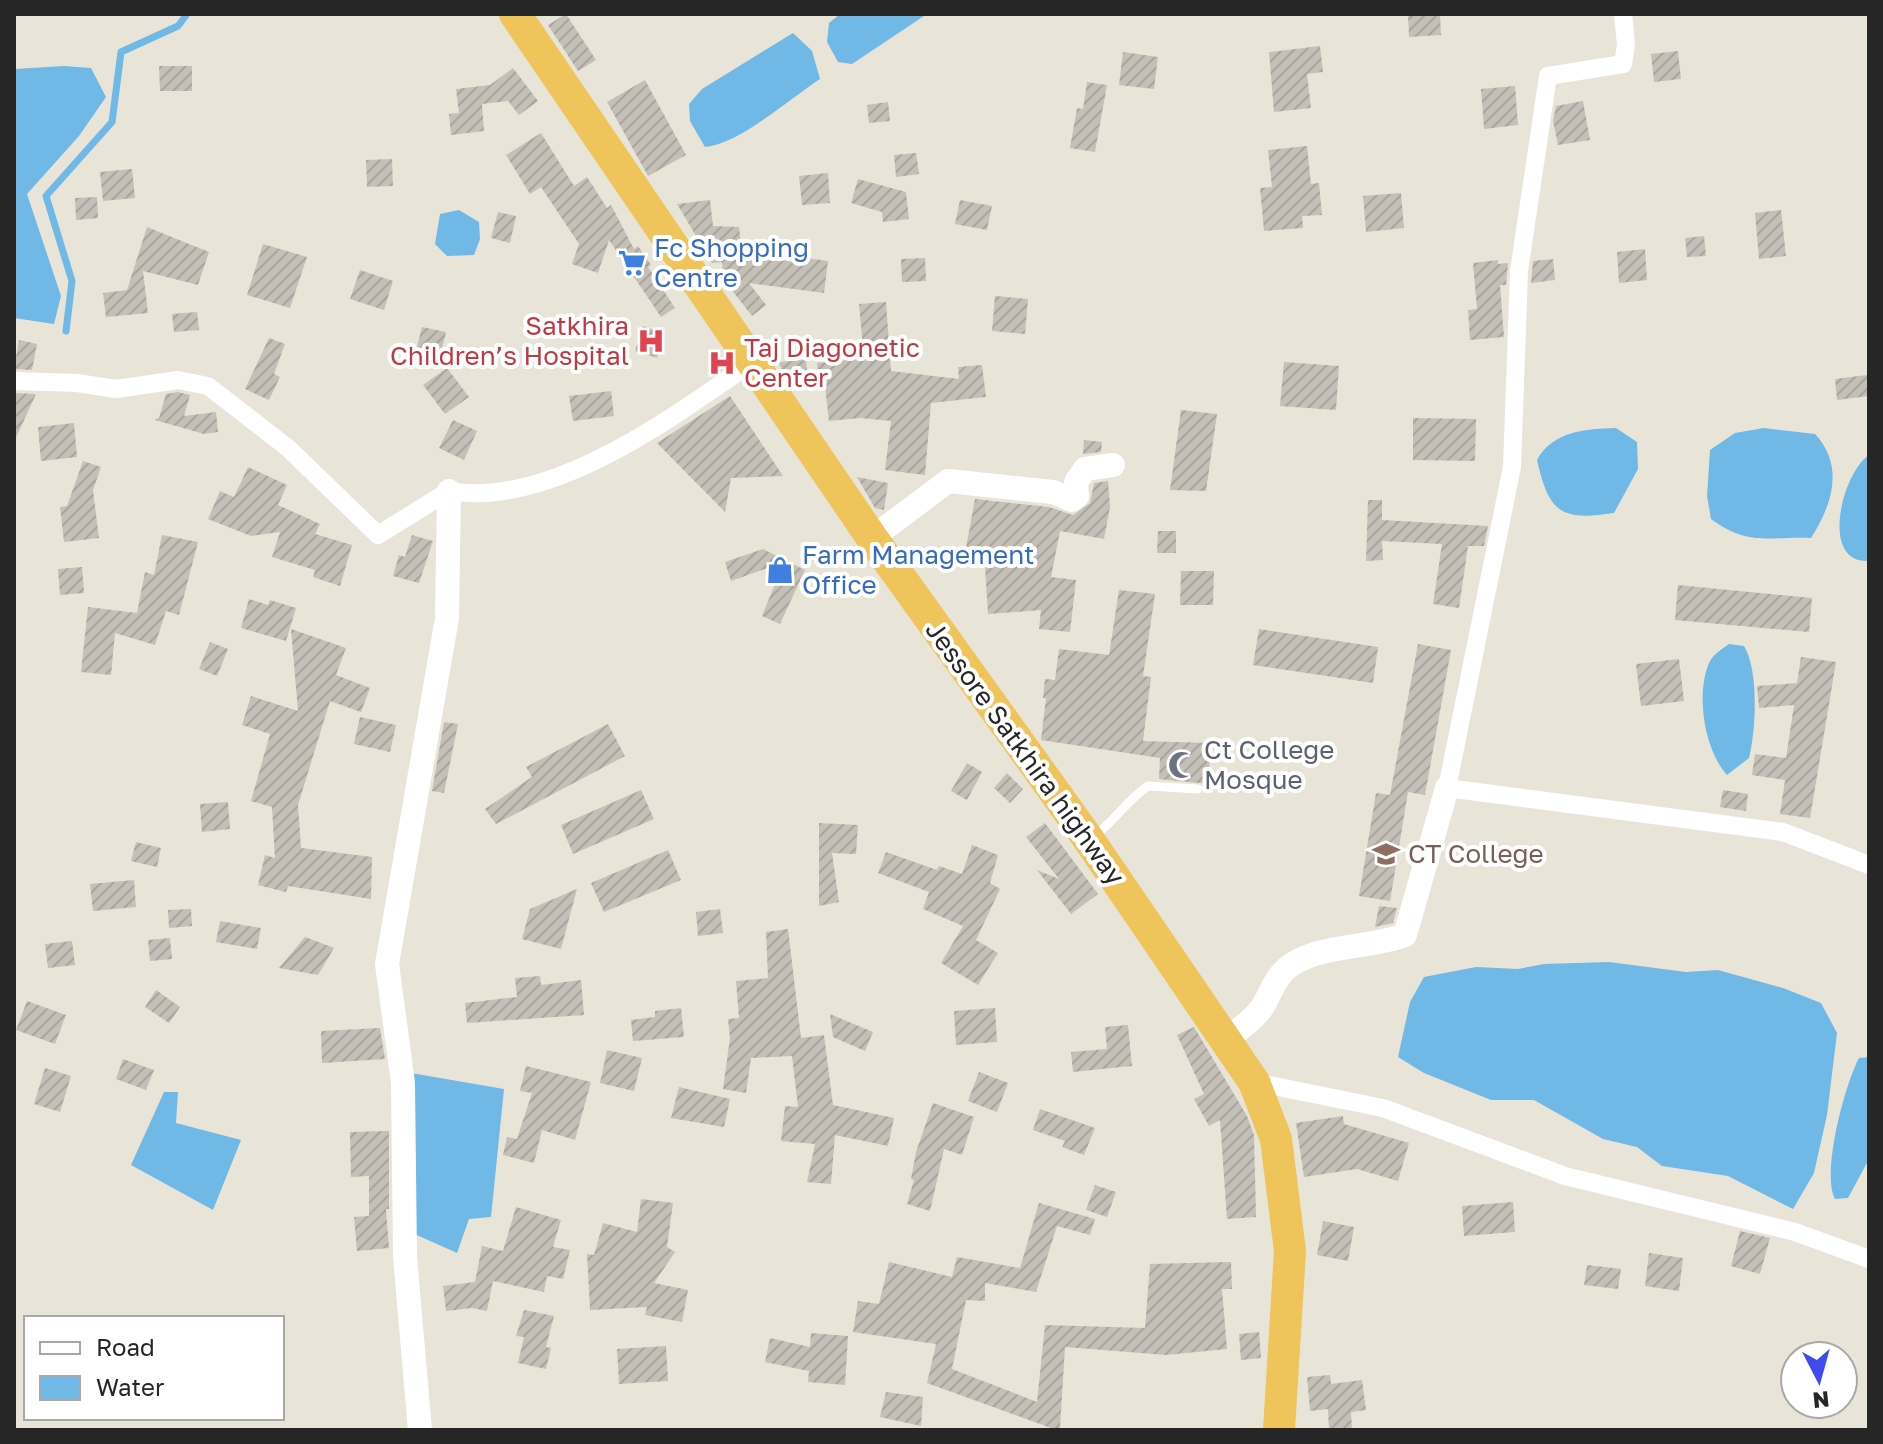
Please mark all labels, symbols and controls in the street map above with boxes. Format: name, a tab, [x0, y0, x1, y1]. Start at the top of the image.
place label: Fc Shopping Centre	[654, 232, 809, 293]
supermarket icon: Fc Shopping Centre	[617, 248, 647, 278]
place label: Satkhira Children’s Hospital	[390, 310, 629, 371]
hospital icon: Satkhira Children’s Hospital	[636, 326, 666, 356]
place label: Taj Diagonetic Center	[744, 332, 920, 393]
hospital icon: Taj Diagonetic Center	[707, 348, 737, 378]
place label: Farm Management Office	[802, 539, 1034, 600]
shop icon: Farm Management Office	[765, 555, 795, 585]
street label: Jessore Satkhira highway	[919, 615, 1132, 891]
place label: Ct College Mosque	[1204, 734, 1334, 795]
mosque icon: Ct College Mosque	[1167, 750, 1197, 780]
place label: CT College	[1408, 838, 1544, 869]
school or university icon: CT College	[1371, 839, 1401, 869]
legend	[24, 1316, 284, 1420]
text: Road	[96, 1332, 155, 1361]
north arrow	[1779, 1340, 1859, 1420]
text: Water	[96, 1372, 164, 1401]
text: N	[1811, 1386, 1831, 1415]

